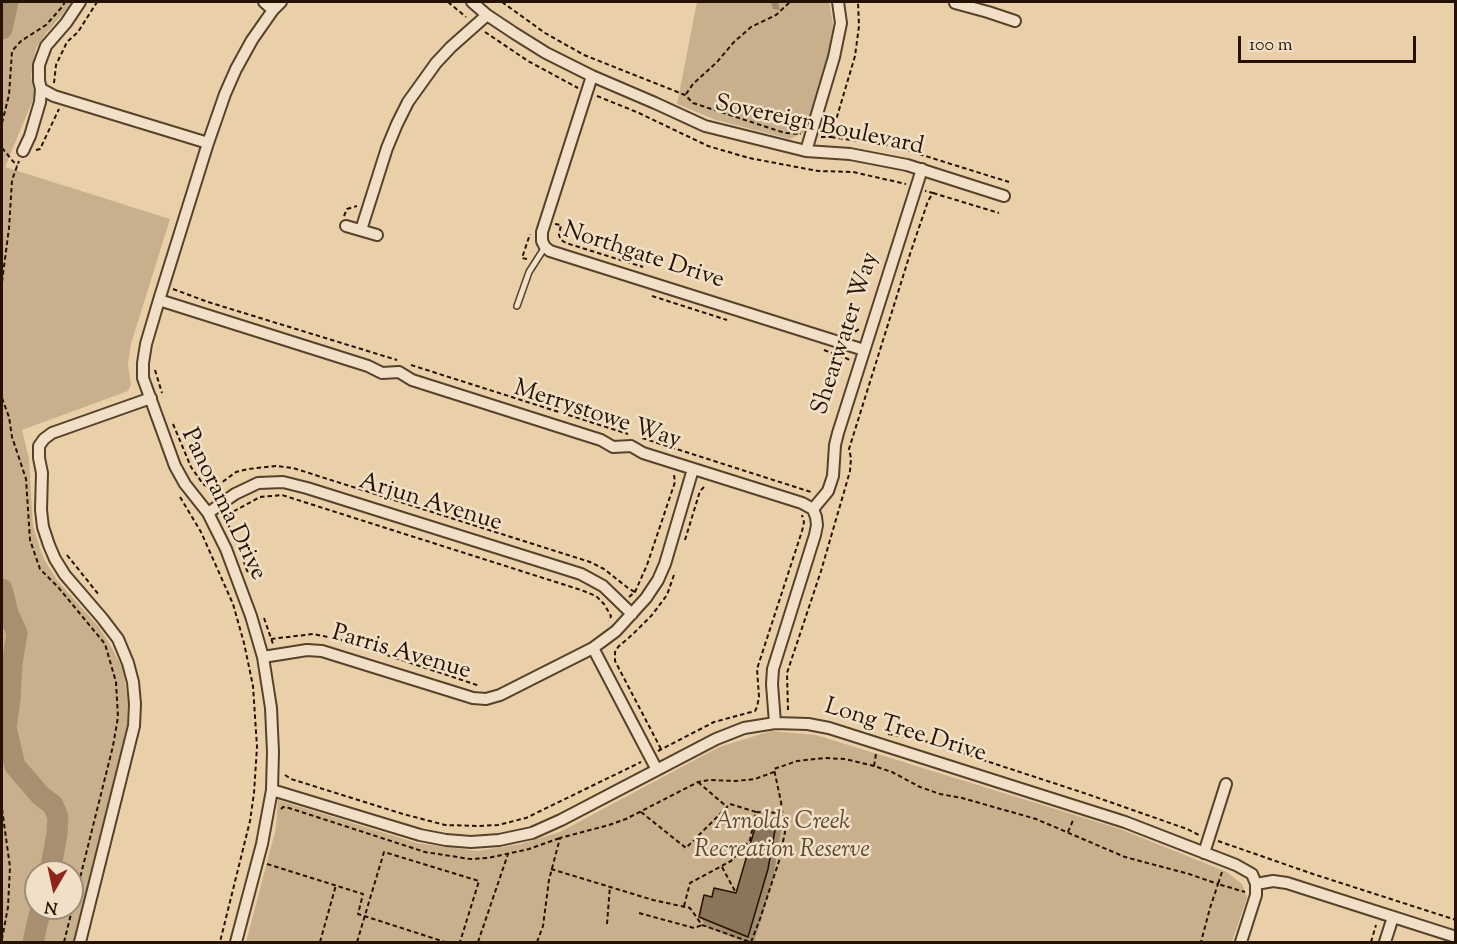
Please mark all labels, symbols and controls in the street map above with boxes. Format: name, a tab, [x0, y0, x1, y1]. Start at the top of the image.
scale bar	[1241, 24, 1420, 62]
text: 100 m	[1249, 33, 1293, 59]
street label: Sovereign Boulevard	[712, 91, 926, 163]
street label: Northgate Drive	[559, 217, 727, 297]
street label: Shearwater Way	[807, 249, 887, 419]
street label: Merrystowe Way	[510, 375, 684, 457]
street label: Panorama Drive	[173, 424, 271, 586]
street label: Arjun Avenue	[355, 469, 505, 539]
street label: Parris Avenue	[328, 620, 474, 688]
street label: Long Tree Drive	[821, 694, 989, 770]
park label: Arnolds Creek Recreation Reserve	[694, 810, 870, 866]
north arrow	[24, 860, 84, 920]
text: N	[43, 894, 60, 919]

